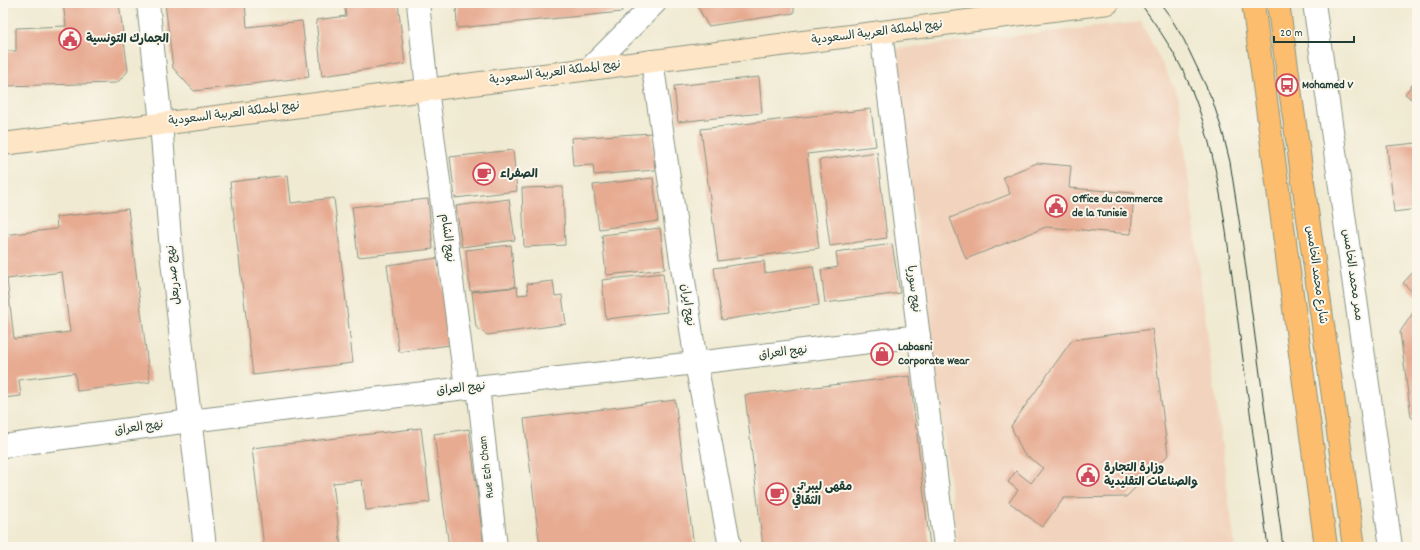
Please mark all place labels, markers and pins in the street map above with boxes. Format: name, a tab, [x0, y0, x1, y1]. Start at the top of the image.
public building icon: الجمارك التونسية	[57, 26, 83, 52]
place label: الجمارك التونسية	[86, 31, 169, 48]
bus stop icon: Mohamed V	[1274, 72, 1300, 98]
place label: Mohamed V	[1302, 77, 1353, 94]
cafe icon: الصفراء	[471, 161, 497, 187]
place label: الصفراء	[500, 166, 538, 183]
place label: Office du Commerce de la Tunisie	[1072, 191, 1164, 222]
public building icon: Office du Commerce de la Tunisie	[1043, 193, 1069, 219]
place label: Labasni Corporate Wear	[898, 339, 970, 370]
shop icon: Labasni Corporate Wear	[869, 341, 895, 367]
place label: وزارة التجارة والصناعات التقليدية	[1104, 460, 1198, 491]
public building icon: وزارة التجارة والصناعات التقليدية	[1075, 462, 1101, 488]
place label: مقهى ليبر'تي الثقافي	[792, 479, 852, 510]
cafe icon: مقهى ليبر'تي الثقافي	[764, 481, 790, 507]

